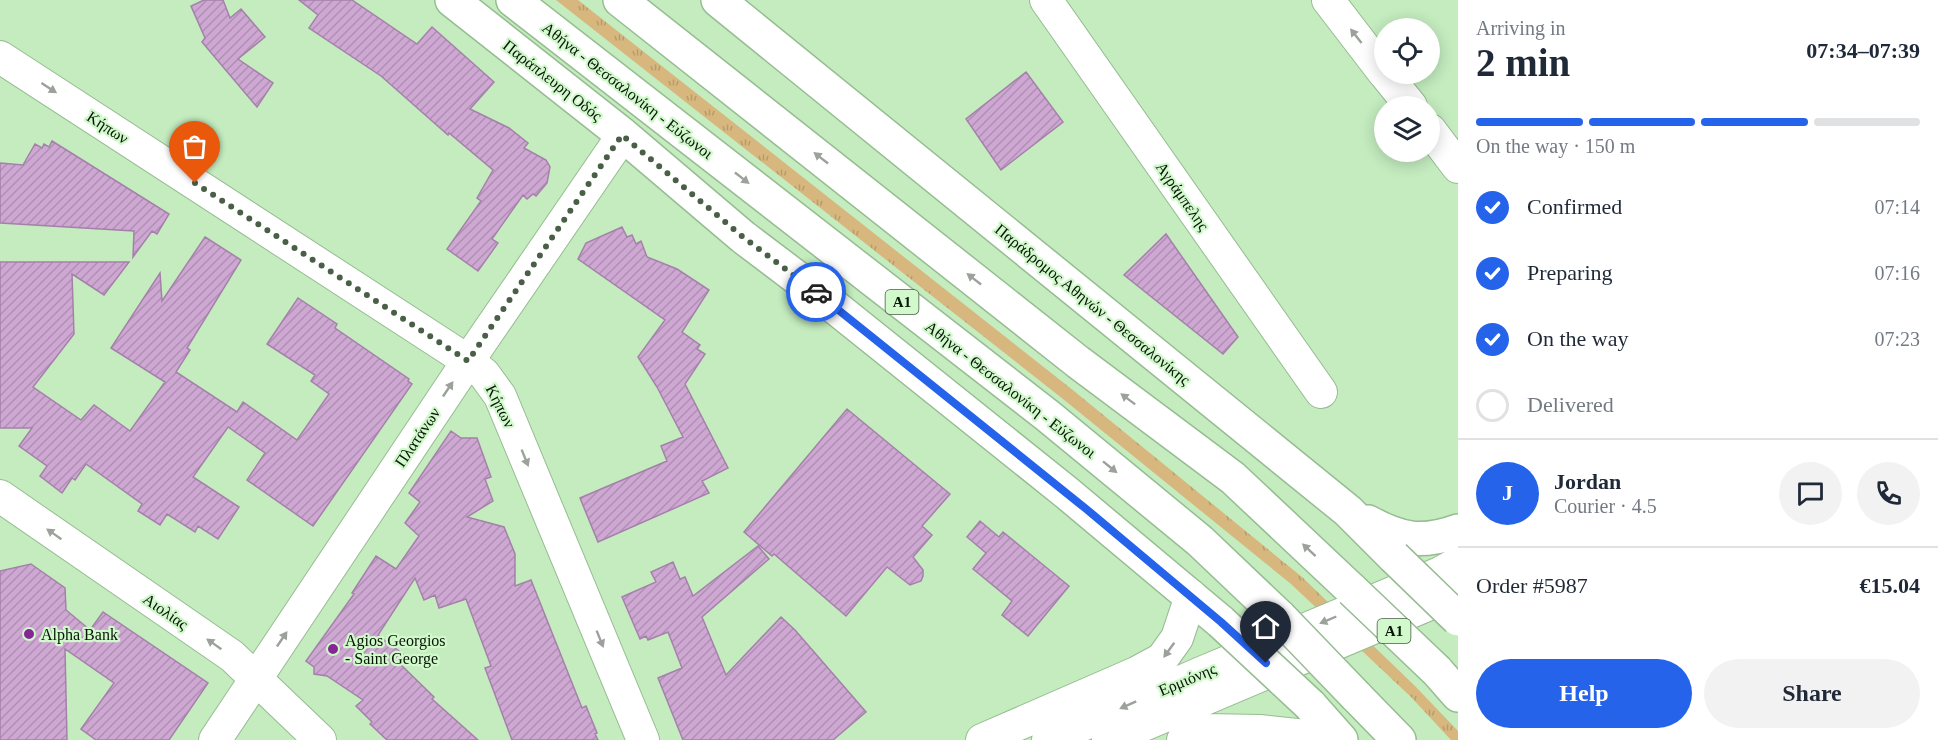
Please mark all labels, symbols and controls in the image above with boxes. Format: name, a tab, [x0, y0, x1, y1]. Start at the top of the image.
text: Arriving in	[1476, 17, 1565, 39]
map controls	[1374, 18, 1440, 162]
button: locate	[1374, 18, 1440, 84]
street label: Αθήνα - Θεσσαλονίκη - Εύζωνοι	[539, 19, 717, 163]
one-way arrow	[1351, 29, 1363, 44]
street label: Παράπλευρη Οδός	[499, 37, 606, 125]
text: 07:34–07:39	[1806, 38, 1920, 63]
text: 2 min	[1476, 41, 1570, 84]
one-way arrow	[41, 83, 57, 94]
button: layers	[1374, 96, 1440, 162]
street label: Κήπων	[83, 108, 132, 148]
pin	[169, 121, 220, 183]
icon: bag	[178, 130, 211, 163]
text: On the way · 150 m	[1476, 135, 1635, 157]
one-way arrow	[813, 153, 828, 165]
street label: Αγράμπελης	[1152, 159, 1213, 235]
one-way arrow	[734, 171, 749, 183]
icon: check	[1476, 191, 1509, 224]
text: Confirmed	[1527, 194, 1622, 219]
text: 07:14	[1874, 196, 1920, 218]
street label: Παράδρομος Αθηνών - Θεσσαλονίκης	[991, 220, 1194, 390]
icon: check	[1476, 257, 1509, 290]
text: Preparing	[1527, 260, 1613, 285]
courier	[786, 262, 846, 322]
text: 07:16	[1874, 262, 1920, 284]
one-way arrow	[966, 274, 981, 286]
icon: car	[800, 276, 833, 309]
road number: Α1	[886, 290, 918, 314]
street label: Αθήνα - Θεσσαλονίκη - Εύζωνοι	[922, 318, 1100, 462]
icon: check	[1476, 323, 1509, 356]
text: On the way	[1527, 326, 1628, 351]
text: 07:23	[1874, 328, 1920, 350]
one-way arrow	[443, 381, 454, 398]
street label: Κήπων	[482, 382, 519, 431]
text: Delivered	[1527, 392, 1614, 417]
one-way arrow	[1120, 393, 1135, 405]
street label: Πλατάνων	[391, 405, 443, 470]
one-way arrow	[520, 450, 530, 468]
one-way arrow	[1102, 460, 1118, 473]
button: chat	[1779, 462, 1842, 525]
button: phone	[1857, 462, 1920, 525]
text: Jordan	[1554, 469, 1621, 494]
text: J	[1502, 480, 1513, 505]
text: Courier · 4.5	[1554, 495, 1657, 517]
one-way arrow	[46, 528, 62, 539]
one-way arrow	[1302, 543, 1317, 557]
text: Order #5987	[1476, 573, 1588, 598]
text: €15.04	[1860, 573, 1920, 598]
street label: Αιολίας	[140, 590, 192, 633]
pin	[1240, 601, 1291, 663]
icon: home	[1249, 610, 1282, 643]
one-way arrow	[1318, 615, 1336, 625]
road number: Α1	[1378, 619, 1410, 643]
place label: Alpha Bank	[41, 626, 118, 644]
marker: Alpha Bank	[22, 627, 36, 641]
one-way arrow	[595, 630, 605, 648]
one-way arrow	[276, 631, 287, 647]
place label: Agios Georgios - Saint George	[345, 632, 446, 668]
one-way arrow	[207, 638, 223, 650]
one-way arrow	[1163, 641, 1175, 657]
marker: Agios Georgios - Saint George	[326, 642, 340, 656]
button: Help	[1476, 659, 1692, 728]
button: Share	[1704, 659, 1920, 728]
street label: Ερμιόνης	[1156, 660, 1219, 700]
one-way arrow	[1119, 700, 1137, 710]

